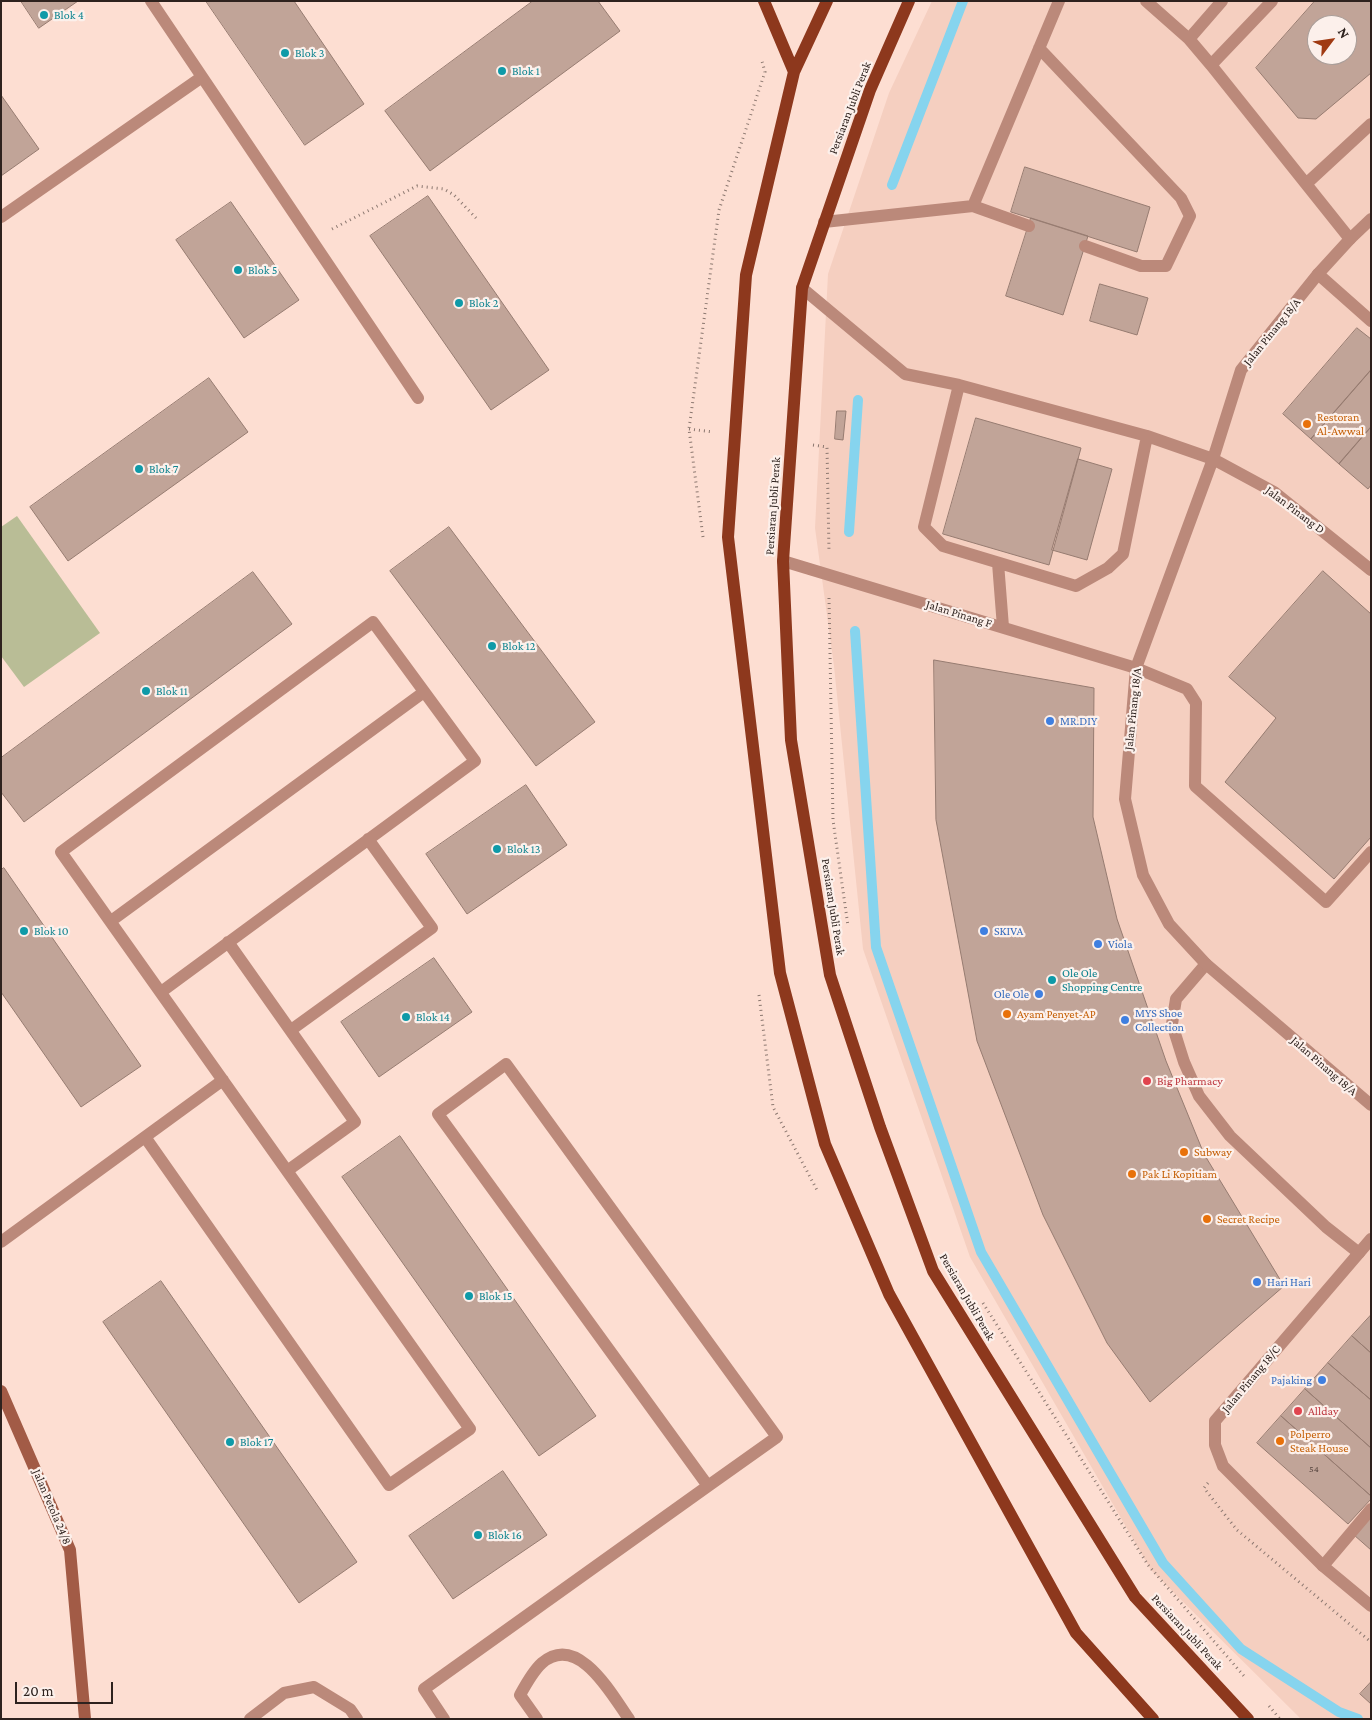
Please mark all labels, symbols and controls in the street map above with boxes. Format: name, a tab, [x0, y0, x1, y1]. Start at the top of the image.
place label: Blok 4	[54, 8, 84, 22]
marker: Blok 4	[38, 9, 50, 21]
north arrow	[1307, 15, 1357, 65]
text: N	[1335, 25, 1353, 41]
place label: Blok 3	[295, 46, 324, 60]
marker: Blok 3	[279, 47, 291, 59]
street label: Persiaran Jubli Perak	[826, 60, 874, 156]
place label: Blok 1	[512, 64, 540, 78]
marker: Blok 1	[496, 65, 508, 77]
place label: Blok 5	[248, 263, 277, 277]
marker: Blok 5	[232, 264, 244, 276]
street label: Jalan Pinang 18/A	[1240, 295, 1304, 369]
place label: Blok 2	[469, 296, 498, 310]
marker: Blok 2	[453, 297, 465, 309]
place label: Restoran Al-Awwal	[1317, 410, 1364, 438]
marker: Restoran Al-Awwal	[1301, 418, 1313, 430]
street label: Persiaran Jubli Perak	[762, 457, 784, 555]
place label: Blok 7	[149, 462, 178, 476]
marker: Blok 7	[133, 463, 145, 475]
street label: Jalan Pinang D	[1263, 483, 1327, 537]
street label: Jalan Pinang F	[924, 597, 994, 631]
place label: Blok 12	[502, 639, 535, 653]
marker: Blok 12	[486, 640, 498, 652]
street label: Jalan Pinang 18/A	[1122, 667, 1144, 751]
place label: Blok 11	[156, 684, 188, 698]
marker: Blok 11	[140, 685, 152, 697]
place label: MR.DIY	[1060, 714, 1097, 728]
marker: MR.DIY	[1044, 715, 1056, 727]
place label: Blok 13	[507, 842, 540, 856]
marker: Blok 13	[491, 843, 503, 855]
street label: Persiaran Jubli Perak	[818, 857, 848, 957]
place label: Blok 10	[34, 924, 68, 938]
place label: SKIVA	[994, 924, 1023, 938]
marker: Blok 10	[18, 925, 30, 937]
marker: SKIVA	[978, 925, 990, 937]
place label: Viola	[1108, 937, 1132, 951]
marker: Viola	[1092, 938, 1104, 950]
place label: Ole Ole Shopping Centre	[1062, 966, 1142, 994]
marker: Ole Ole Shopping Centre	[1046, 974, 1058, 986]
place label: Ole Ole	[994, 987, 1029, 1001]
marker: Ole Ole	[1033, 988, 1045, 1000]
place label: MYS Shoe Collection	[1135, 1006, 1184, 1034]
place label: Ayam Penyet-AP	[1017, 1007, 1096, 1021]
marker: Ayam Penyet-AP	[1001, 1008, 1013, 1020]
place label: Blok 14	[416, 1010, 450, 1024]
marker: Blok 14	[400, 1011, 412, 1023]
marker: MYS Shoe Collection	[1119, 1014, 1131, 1026]
street label: Jalan Pinang 18/A	[1288, 1033, 1360, 1099]
place label: Big Pharmacy	[1157, 1074, 1223, 1088]
marker: Big Pharmacy	[1141, 1075, 1153, 1087]
place label: Subway	[1194, 1145, 1232, 1159]
marker: Subway	[1178, 1146, 1190, 1158]
place label: Pak Li Kopitiam	[1142, 1167, 1217, 1181]
marker: Pak Li Kopitiam	[1126, 1168, 1138, 1180]
place label: Secret Recipe	[1217, 1212, 1280, 1226]
marker: Secret Recipe	[1201, 1213, 1213, 1225]
street label: Persiaran Jubli Perak	[936, 1251, 998, 1343]
place label: Hari Hari	[1267, 1275, 1311, 1289]
marker: Hari Hari	[1251, 1276, 1263, 1288]
place label: Blok 15	[479, 1289, 512, 1303]
marker: Blok 15	[463, 1290, 475, 1302]
street label: Jalan Pinang 18/C	[1219, 1342, 1283, 1416]
place label: Pajaking	[1271, 1373, 1312, 1387]
marker: Pajaking	[1316, 1374, 1328, 1386]
place label: Allday	[1308, 1404, 1338, 1418]
marker: Allday	[1292, 1405, 1304, 1417]
place label: Polperro Steak House	[1290, 1427, 1348, 1455]
place label: Blok 17	[240, 1435, 273, 1449]
marker: Polperro Steak House	[1274, 1435, 1286, 1447]
marker: Blok 17	[224, 1436, 236, 1448]
house number: 54	[1309, 1463, 1319, 1475]
street label: Jalan Petola 24/8	[30, 1467, 74, 1547]
place label: Blok 16	[488, 1528, 522, 1542]
marker: Blok 16	[472, 1529, 484, 1541]
street label: Persiaran Jubli Perak	[1148, 1591, 1226, 1673]
scale bar	[18, 1672, 115, 1704]
text: 20 m	[23, 1683, 54, 1699]

